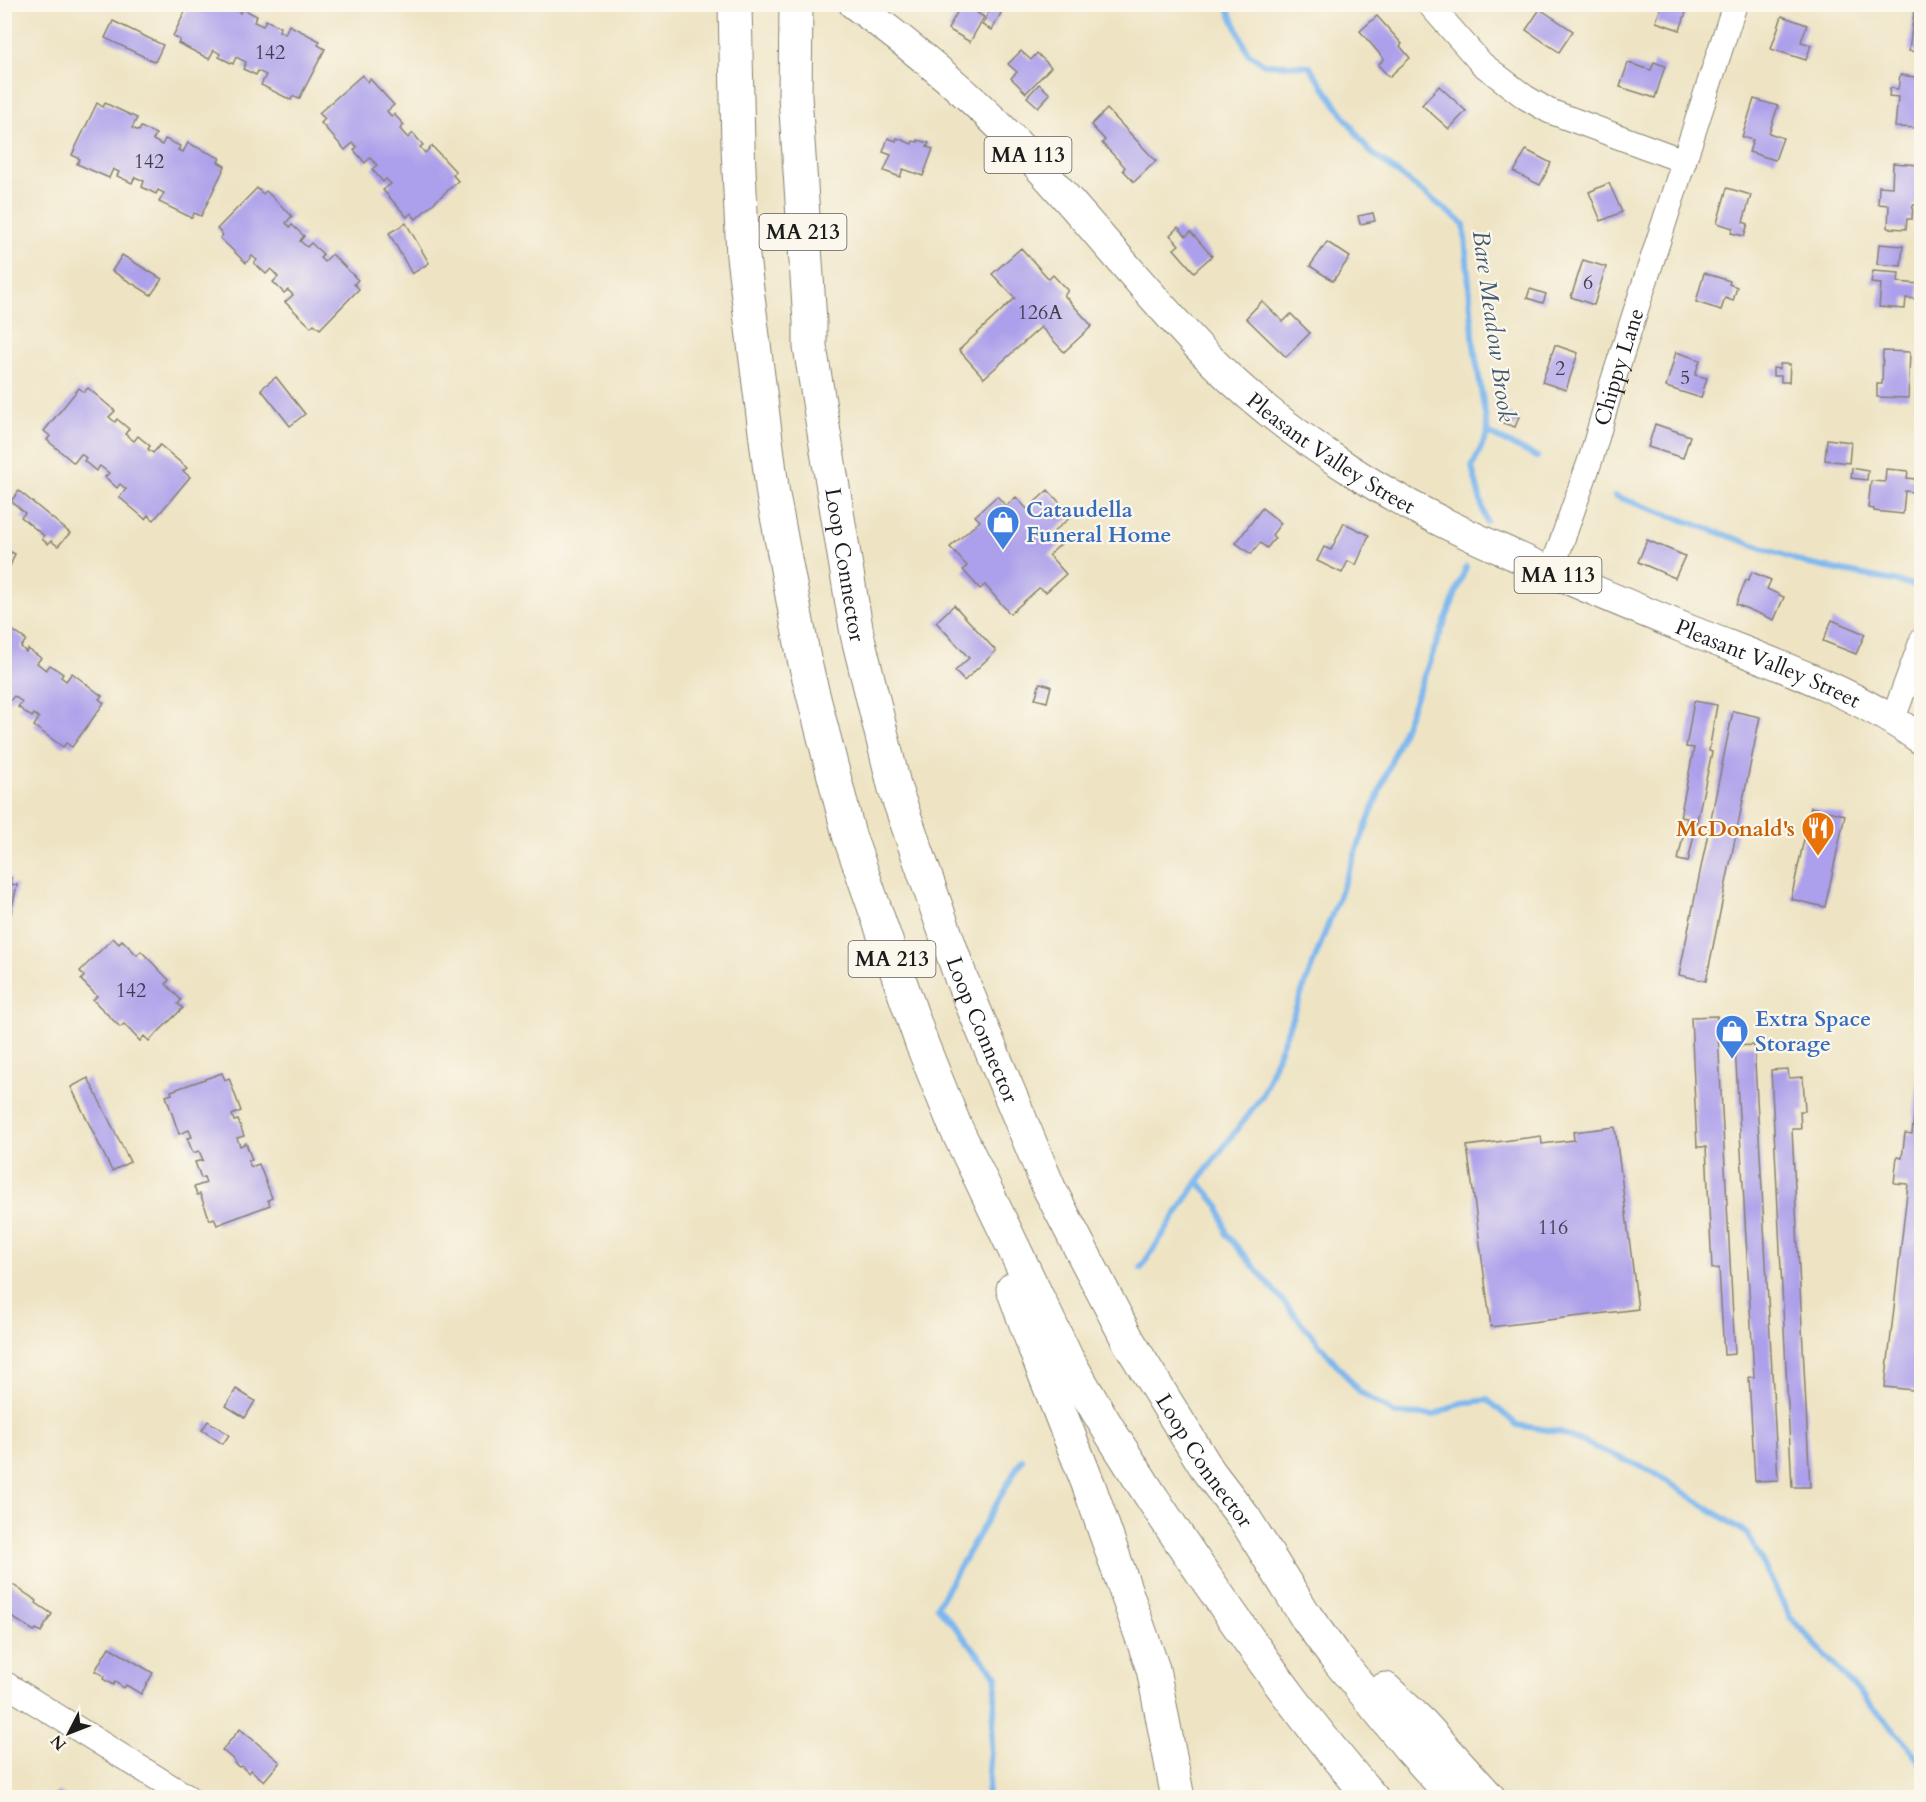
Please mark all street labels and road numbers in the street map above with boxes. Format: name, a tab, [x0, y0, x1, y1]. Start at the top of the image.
road number: MA 113	[984, 137, 1072, 173]
road number: MA 213	[760, 214, 846, 250]
street label: Chippy Lane	[1587, 305, 1651, 429]
street label: Pleasant Valley Street	[1240, 386, 1420, 521]
street label: Loop Connector	[817, 486, 873, 646]
road number: MA 113	[1514, 557, 1602, 593]
street label: Pleasant Valley Street	[1671, 612, 1865, 716]
road number: MA 213	[848, 941, 936, 977]
street label: Loop Connector	[939, 953, 1026, 1108]
street label: Loop Connector	[1148, 1388, 1261, 1534]

